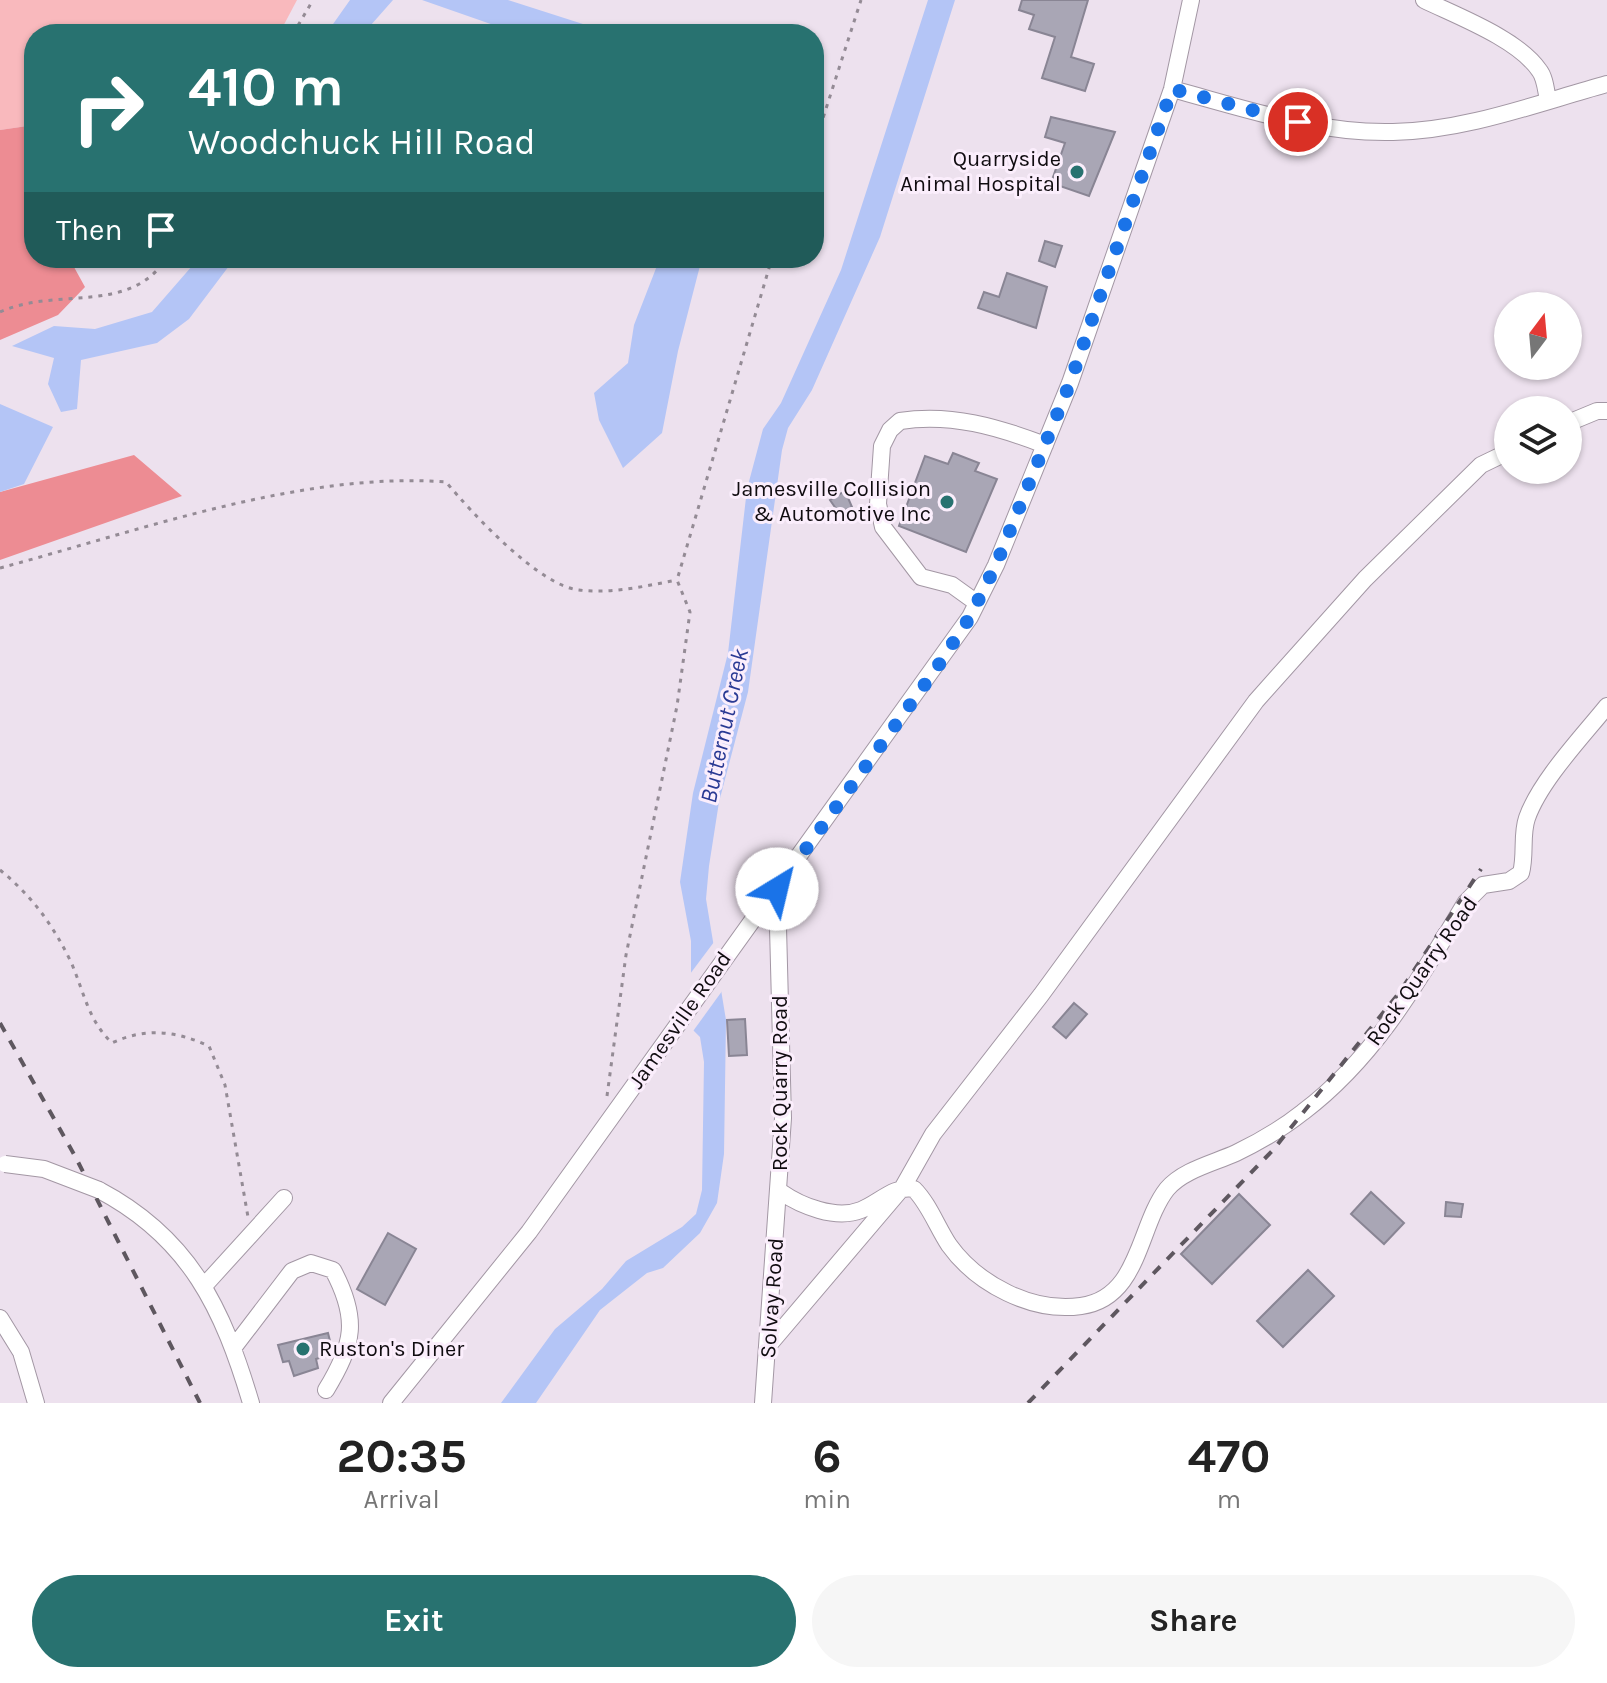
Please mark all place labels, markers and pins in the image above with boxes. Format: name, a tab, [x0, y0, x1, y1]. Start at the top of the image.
pin	[1264, 88, 1332, 156]
place label: Quarryside Animal Hospital	[900, 146, 1061, 197]
marker: Quarryside Animal Hospital	[1068, 163, 1086, 181]
place label: Jamesville Collision & Automotive Inc	[732, 476, 931, 527]
marker: Jamesville Collision & Automotive Inc	[938, 493, 956, 511]
place label: Ruston's Diner	[319, 1336, 464, 1362]
marker: Ruston's Diner	[294, 1340, 312, 1358]

